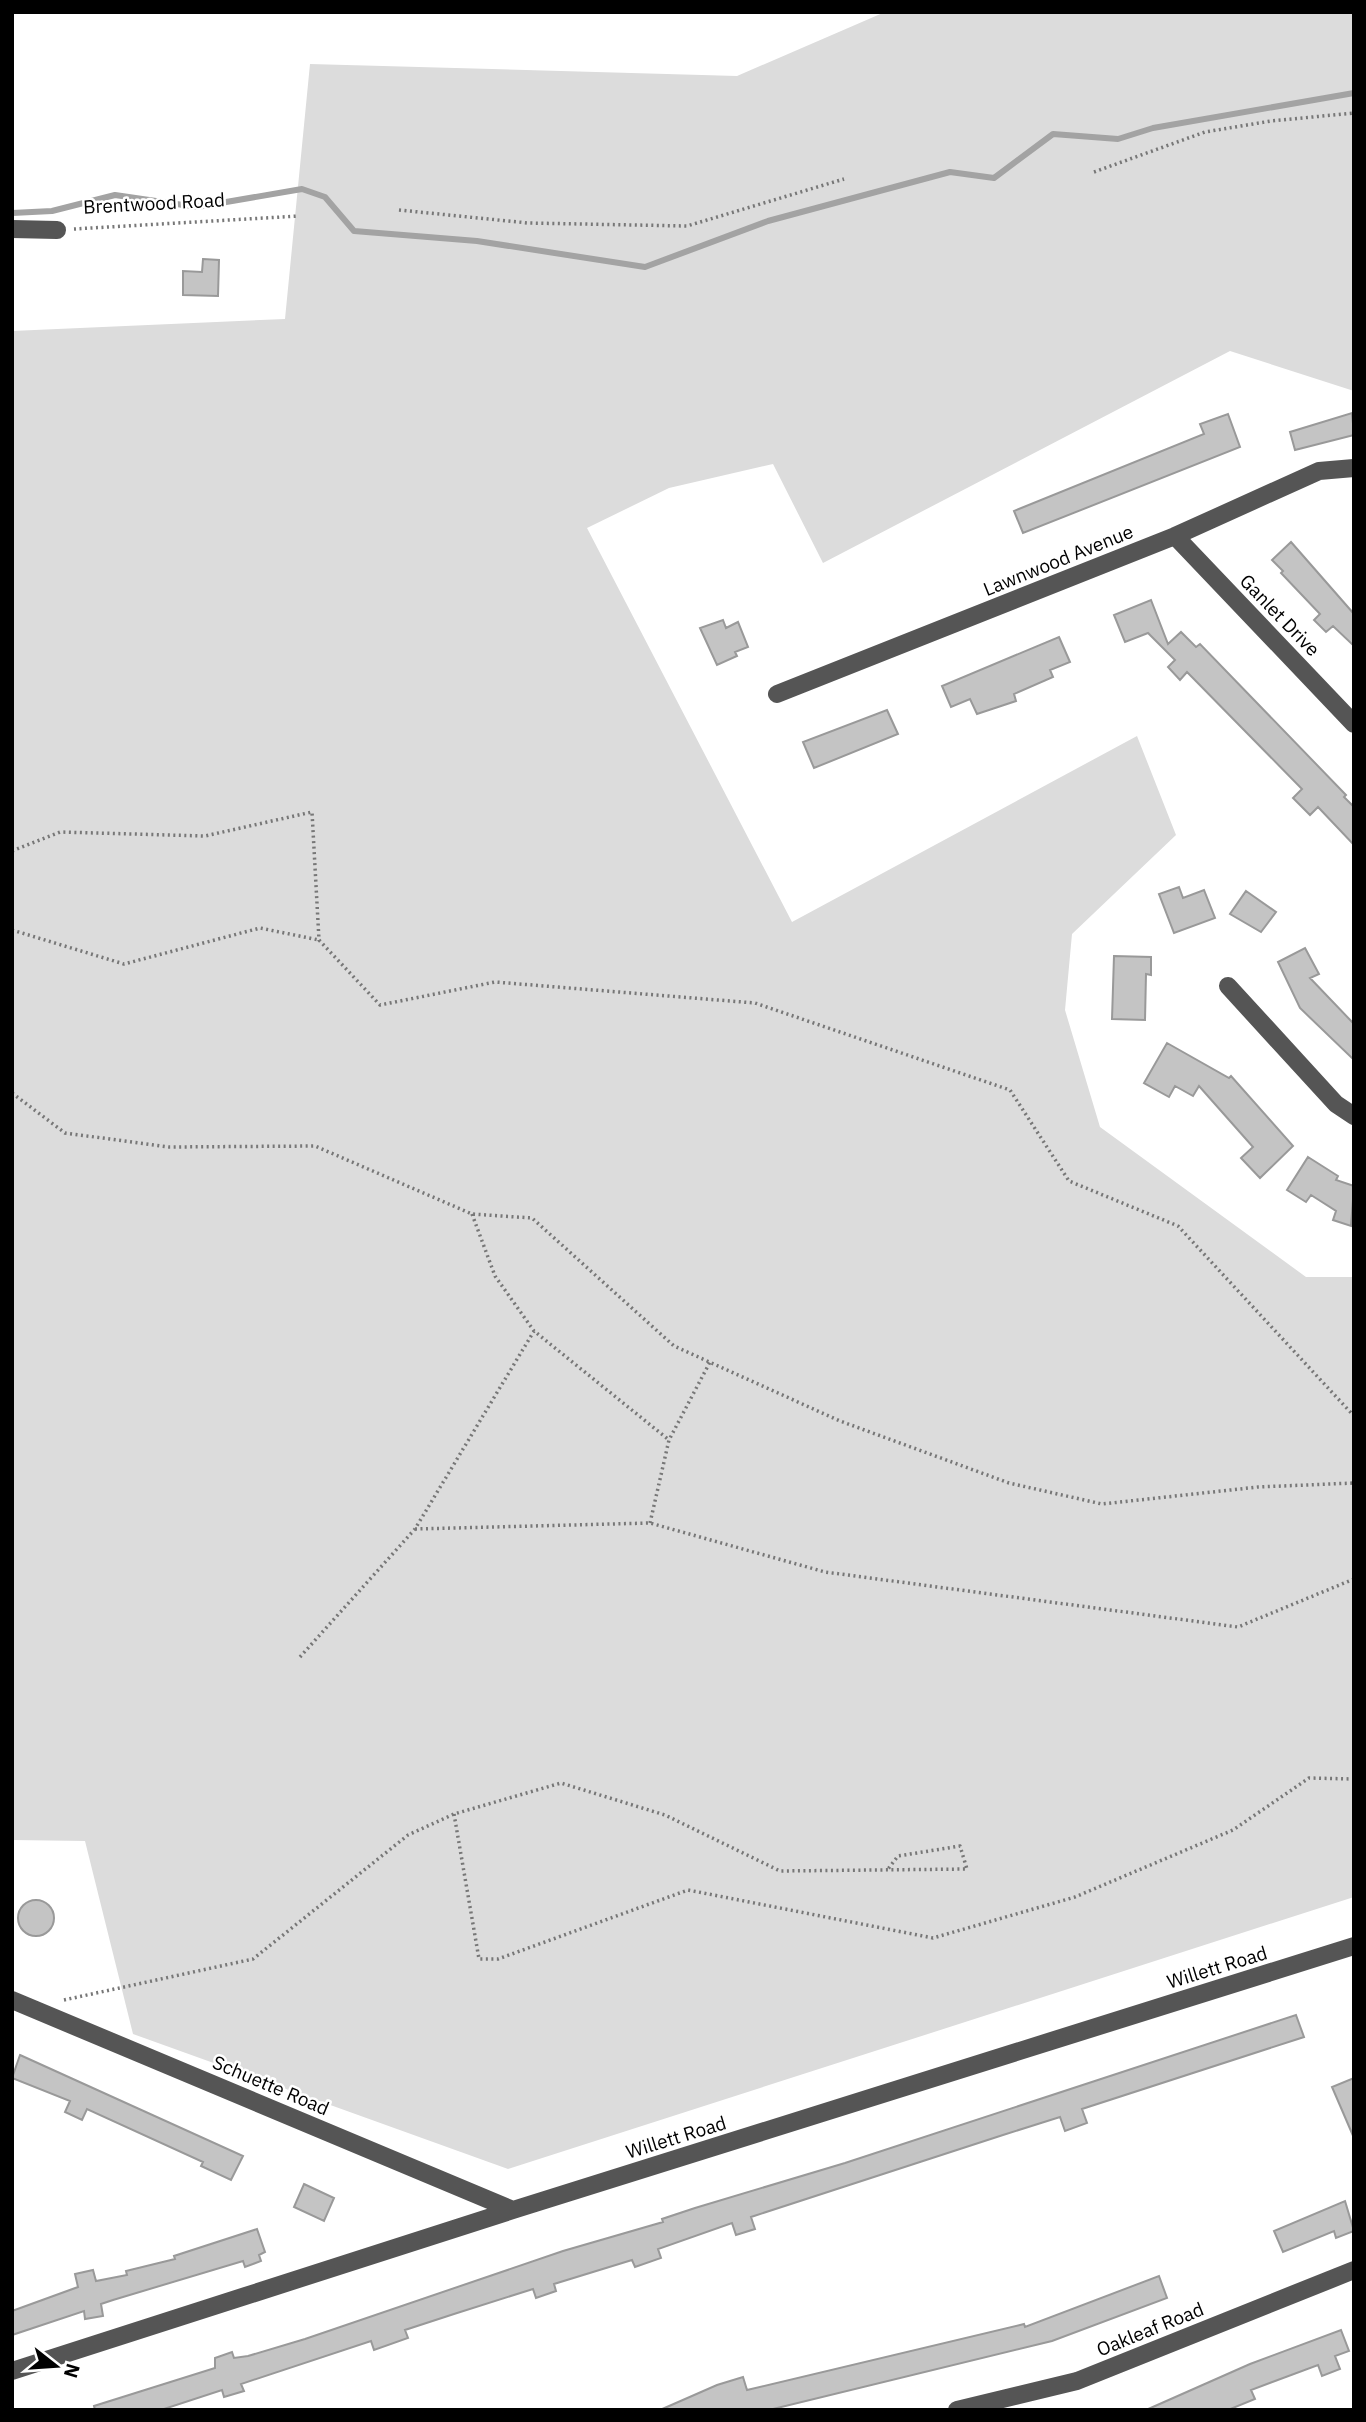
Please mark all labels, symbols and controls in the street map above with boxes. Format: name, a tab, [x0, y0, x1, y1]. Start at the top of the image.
street label: Brentwood Road	[82, 187, 226, 219]
street label: Lawnwood Avenue	[980, 519, 1136, 601]
street label: Ganlet Drive	[1235, 569, 1325, 661]
street label: Willett Road	[1164, 1940, 1270, 1994]
street label: Schuette Road	[209, 2050, 333, 2120]
street label: Willett Road	[623, 2110, 729, 2164]
street label: Oakleaf Road	[1093, 2297, 1207, 2361]
north arrow	[21, 2331, 91, 2401]
text: N	[59, 2361, 86, 2381]

